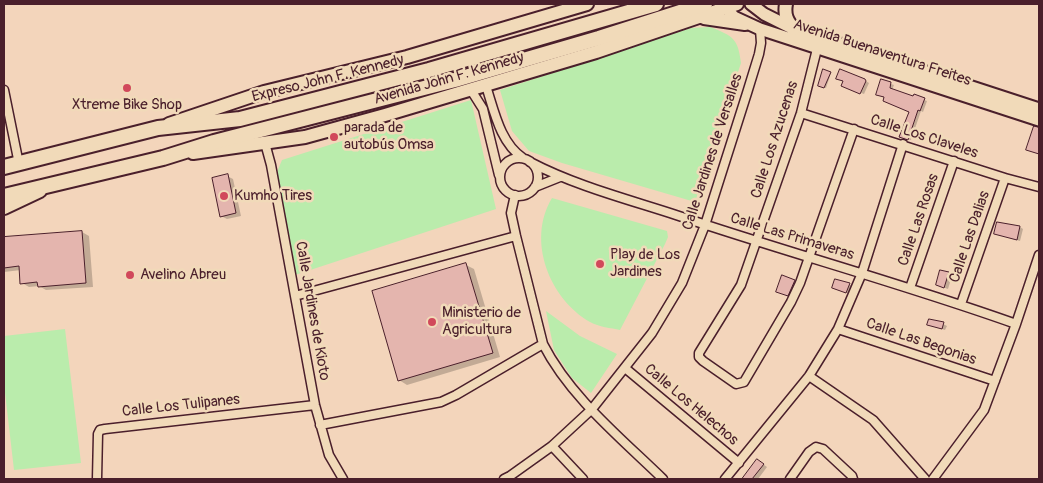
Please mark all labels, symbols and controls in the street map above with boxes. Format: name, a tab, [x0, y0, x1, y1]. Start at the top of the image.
street label: Avenida Buenaventura Freites	[791, 16, 973, 90]
street label: Avenida John F. Kennedy	[372, 49, 526, 109]
street label: Expreso John F. Kennedy	[250, 51, 406, 107]
street label: Calle Jardines de Versalles	[679, 71, 747, 233]
street label: Calle Los Azucenas	[748, 79, 802, 201]
marker: Xtreme Bike Shop	[121, 82, 133, 94]
place label: Xtreme Bike Shop	[72, 96, 182, 114]
street label: Calle Los Claveles	[868, 111, 980, 163]
place label: parada de autobús Omsa	[344, 119, 434, 154]
marker: parada de autobús Omsa	[328, 131, 340, 143]
street label: Calle Las Rosas	[895, 171, 943, 269]
place label: Kumho Tires	[234, 187, 312, 205]
street label: Calle Las Dalias	[946, 189, 994, 285]
marker: Kumho Tires	[218, 190, 230, 202]
street label: Calle Las Primaveras	[728, 210, 856, 264]
street label: Calle Jardines de Kioto	[291, 240, 333, 382]
place label: Play de Los Jardines	[610, 246, 680, 281]
marker: Play de Los Jardines	[594, 258, 606, 270]
place label: Avelino Abreu	[140, 266, 226, 284]
marker: Avelino Abreu	[124, 269, 136, 281]
place label: Ministerio de Agricultura	[442, 304, 521, 339]
street label: Calle Las Begonias	[863, 315, 979, 369]
marker: Ministerio de Agricultura	[426, 316, 438, 328]
street label: Calle Los Helechos	[640, 360, 742, 450]
street label: Calle Los Tulipanes	[121, 391, 241, 421]

